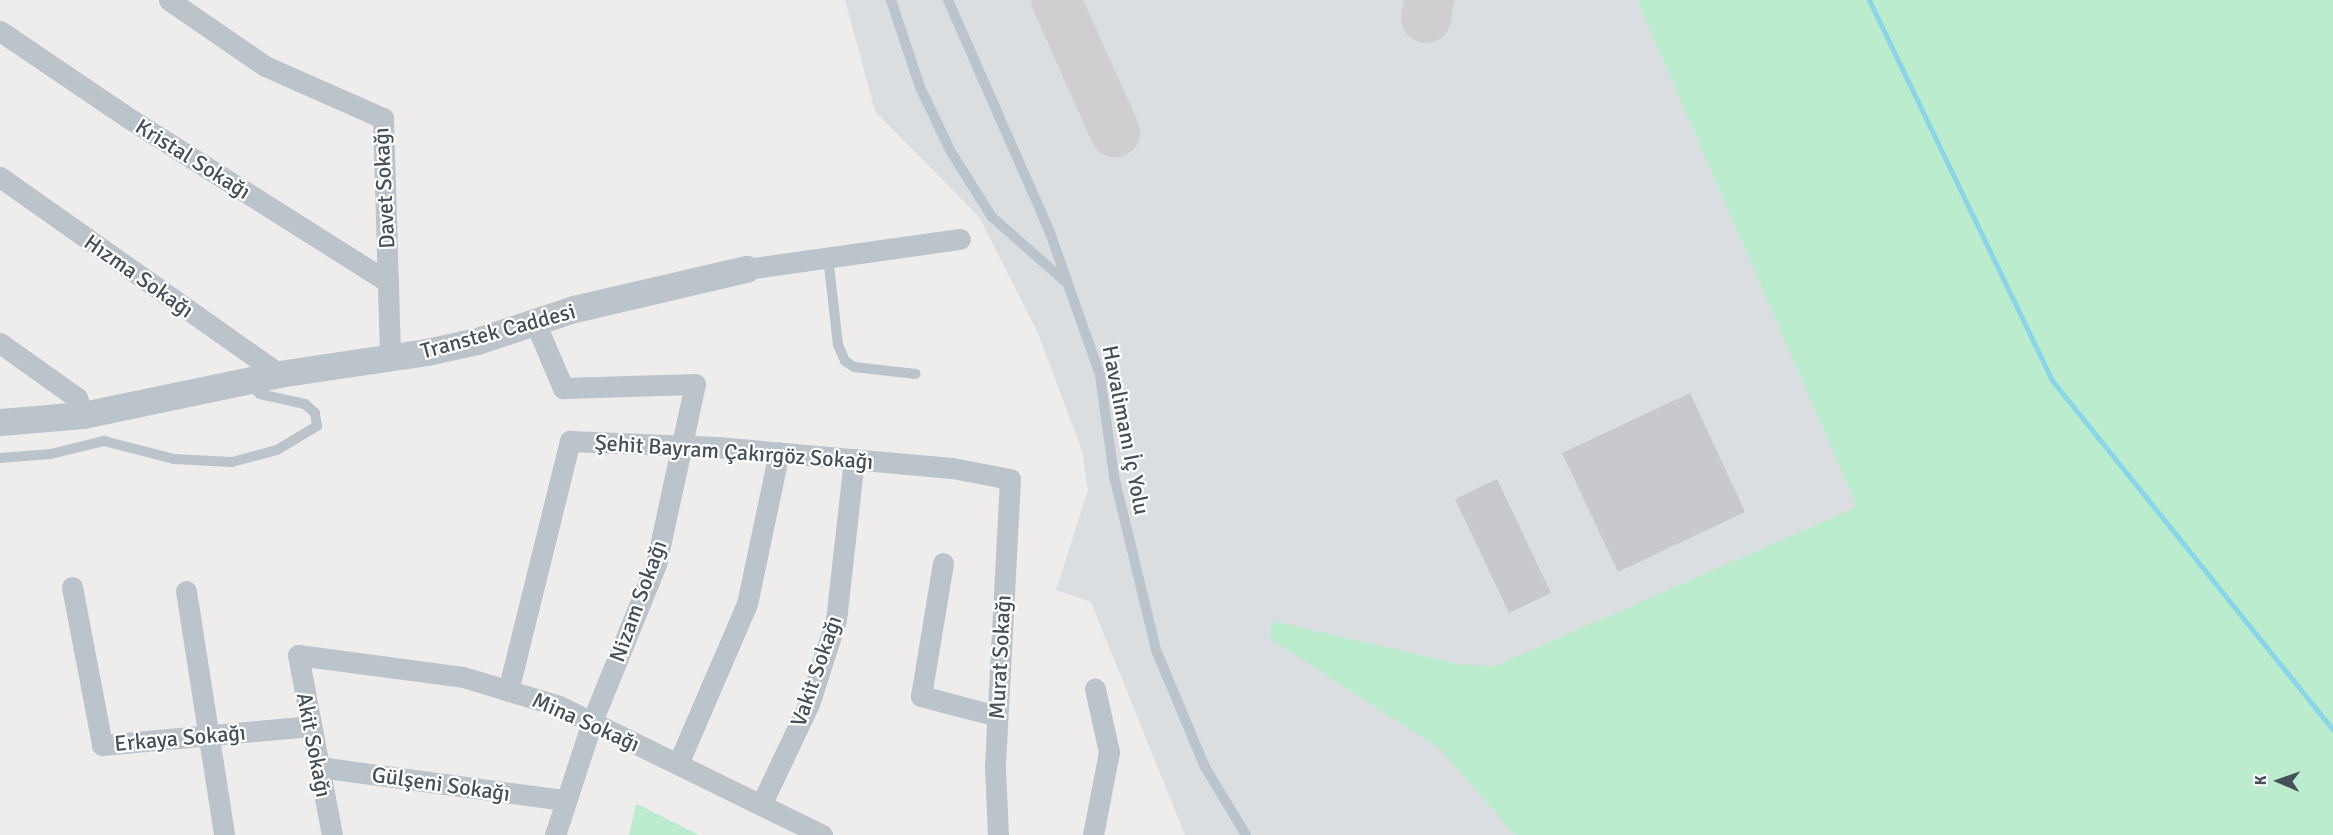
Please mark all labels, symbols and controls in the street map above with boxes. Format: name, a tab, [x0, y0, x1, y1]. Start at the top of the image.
street label: Kristal Sokağı	[131, 113, 255, 205]
street label: Davet Sokağı	[368, 127, 400, 249]
street label: Hızma Sokağı	[79, 229, 199, 323]
street label: Transtek Caddesi	[418, 298, 578, 364]
street label: Havalimanı İç Yolu	[1097, 343, 1155, 517]
street label: Şehit Bayram Çakırgöz Sokağı	[594, 429, 874, 475]
street label: Nizam Sokağı	[604, 537, 672, 665]
street label: Murat Sokağı	[984, 594, 1016, 720]
street label: Vakit Sokağı	[785, 612, 847, 730]
street label: Mina Sokağı	[528, 687, 644, 757]
street label: Akit Sokağı	[291, 690, 337, 800]
street label: Erkaya Sokağı	[113, 719, 247, 757]
north arrow	[2249, 751, 2309, 811]
street label: Gülşeni Sokağı	[370, 761, 512, 807]
text: K	[2251, 775, 2271, 786]

